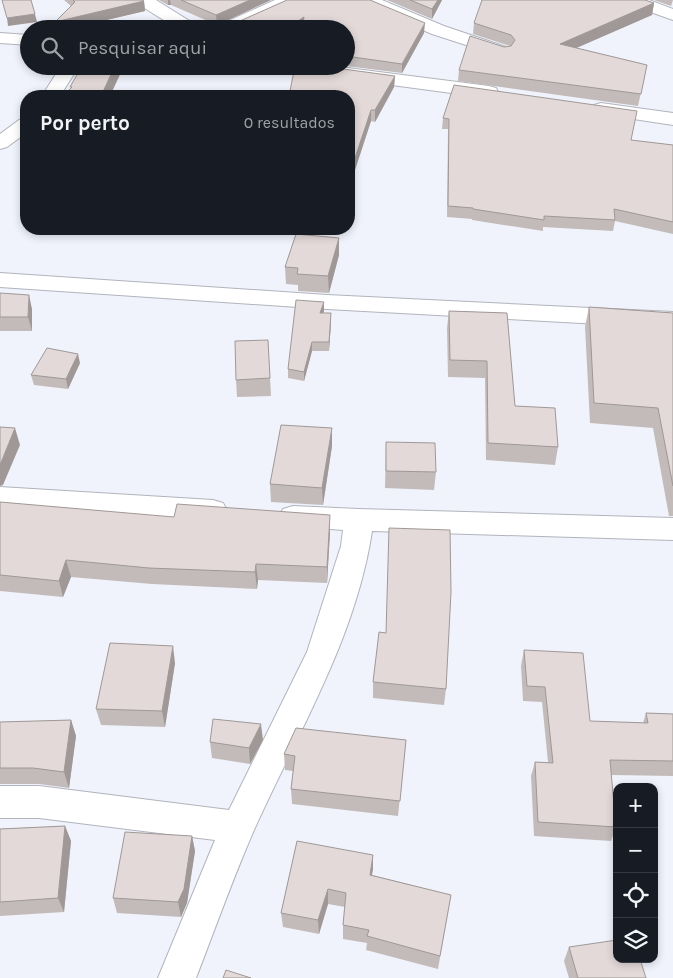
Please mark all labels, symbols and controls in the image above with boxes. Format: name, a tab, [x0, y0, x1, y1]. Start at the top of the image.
search box	[20, 20, 355, 75]
icon: search	[38, 34, 66, 62]
text: Pesquisar aqui	[78, 37, 207, 59]
text: Por perto	[40, 111, 130, 135]
text: 0 resultados	[244, 113, 335, 132]
map controls	[613, 783, 658, 963]
button: +	[613, 783, 658, 828]
button: −	[613, 828, 658, 873]
button: locate	[613, 873, 658, 918]
button: layers	[613, 918, 658, 963]

